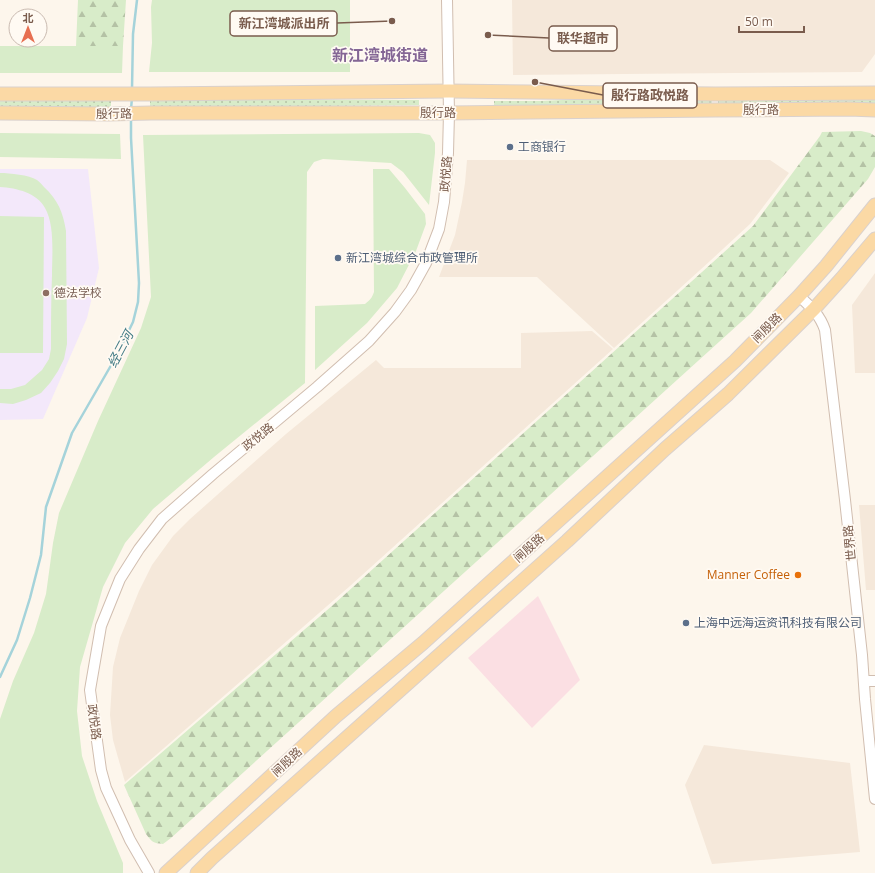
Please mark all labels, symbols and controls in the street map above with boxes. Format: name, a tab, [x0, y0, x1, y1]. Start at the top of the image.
north arrow	[8, 8, 48, 48]
scale bar	[739, 8, 804, 34]
text: 北	[23, 10, 34, 25]
callout: 新江湾城派出所	[230, 11, 337, 36]
text: 50 m	[745, 13, 773, 30]
text: 新江湾城派出所	[238, 14, 330, 32]
callout: 联华超市	[549, 26, 617, 51]
text: 联华超市	[557, 29, 609, 47]
district label: 新江湾城街道	[332, 44, 428, 66]
callout: 殷行路政悦路	[603, 83, 697, 108]
text: 殷行路政悦路	[611, 86, 689, 104]
street label: 殷行路	[743, 101, 779, 118]
street label: 殷行路	[420, 104, 456, 121]
street label: 殷行路	[96, 105, 132, 122]
place label: 工商银行	[518, 138, 566, 155]
marker: 工商银行	[505, 142, 515, 152]
street label: 政悦路	[436, 155, 455, 193]
place label: 新江湾城综合市政管理所	[346, 249, 478, 266]
marker: 新江湾城综合市政管理所	[333, 253, 343, 263]
place label: 德法学校	[54, 284, 102, 301]
marker: 德法学校	[41, 288, 51, 298]
street label: 闸殷路	[748, 309, 785, 346]
water label: 经三河	[103, 325, 139, 370]
street label: 政悦路	[238, 419, 277, 455]
street label: 世界路	[839, 524, 860, 562]
street label: 闸殷路	[510, 529, 548, 566]
place label: Manner Coffee	[707, 566, 790, 583]
marker: Manner Coffee	[793, 570, 803, 580]
place label: 上海中远海运资讯科技有限公司	[694, 614, 862, 631]
marker: 上海中远海运资讯科技有限公司	[681, 618, 691, 628]
street label: 政悦路	[84, 703, 105, 741]
street label: 闸殷路	[268, 743, 306, 780]

